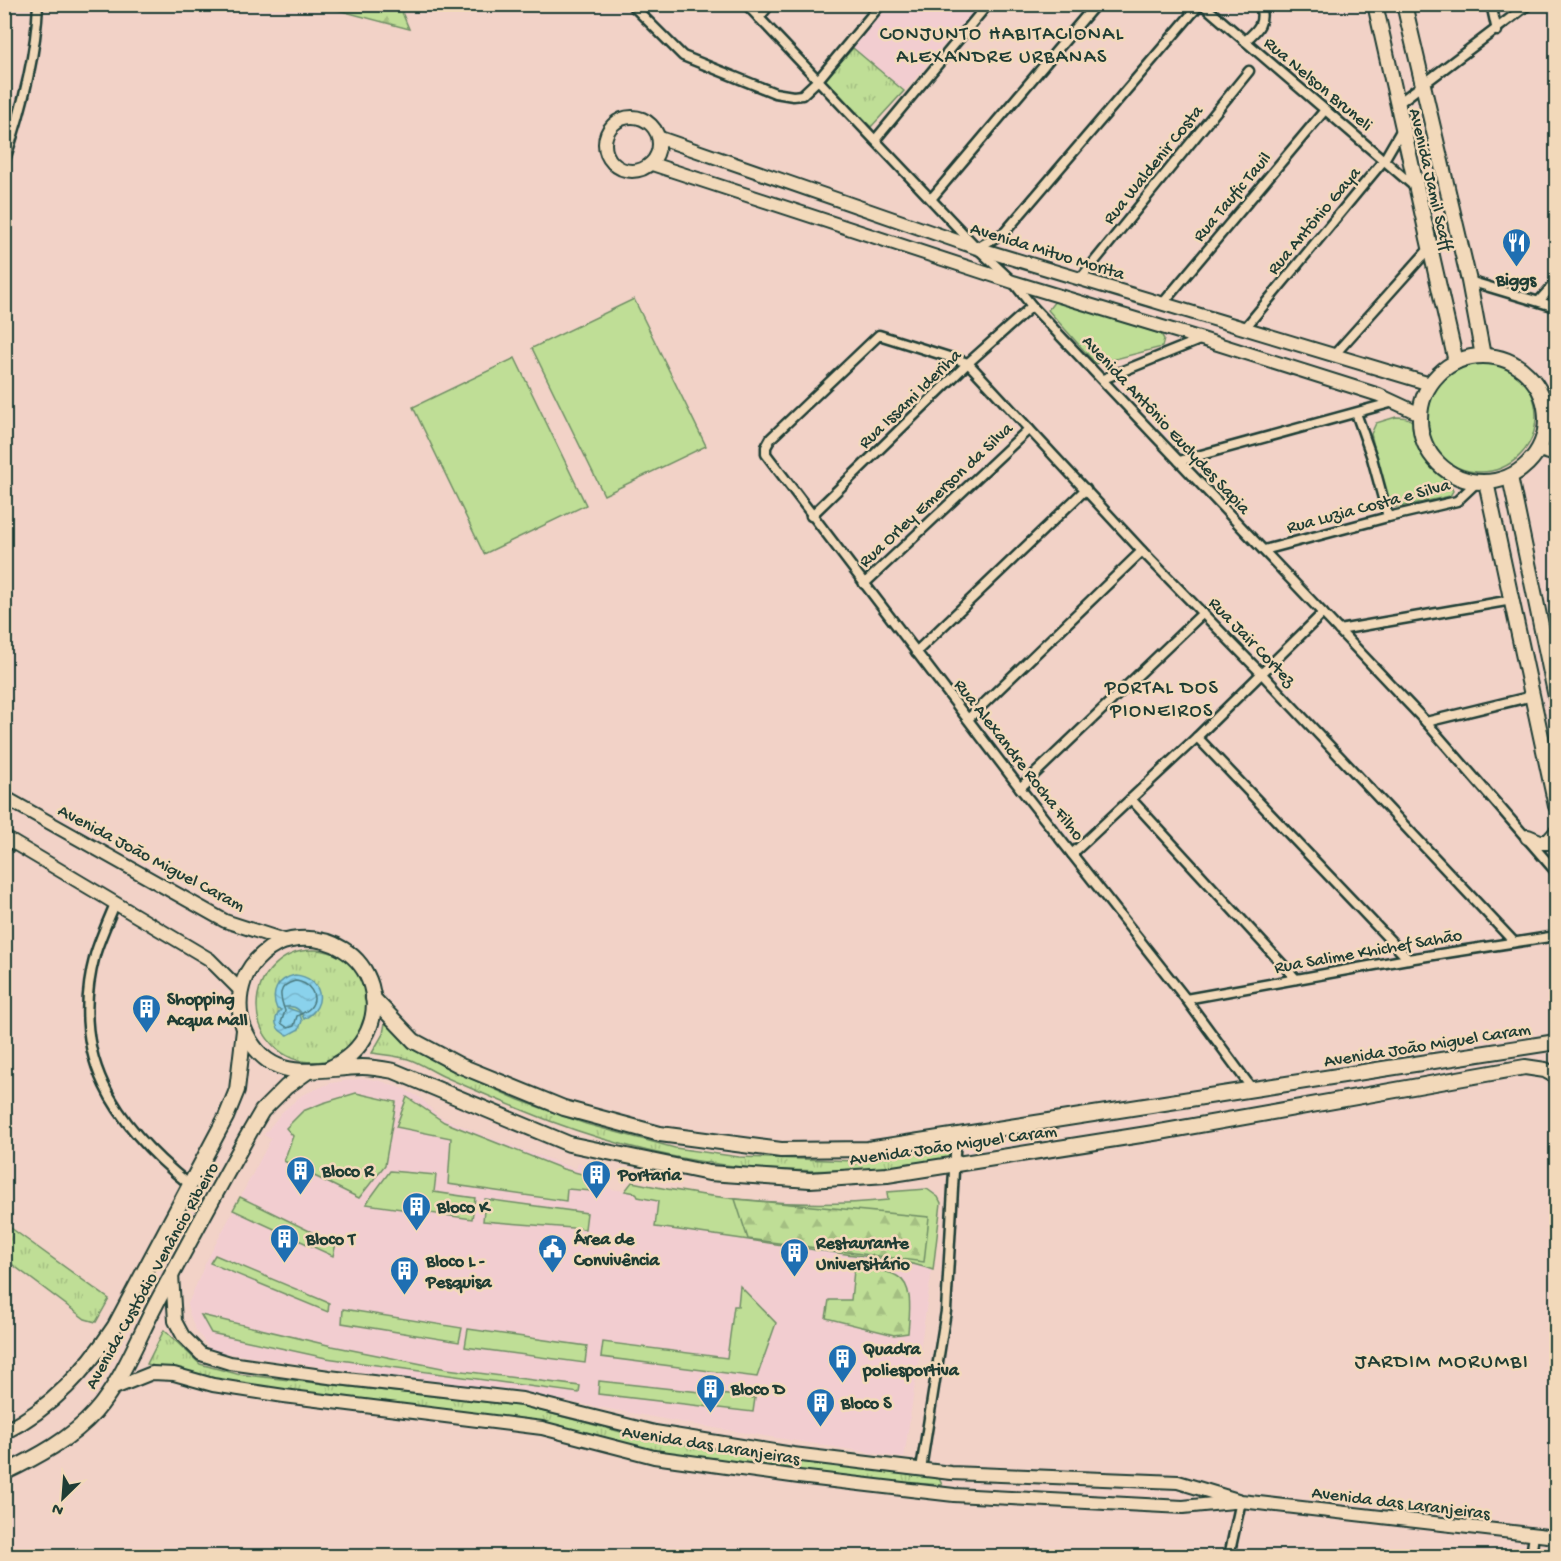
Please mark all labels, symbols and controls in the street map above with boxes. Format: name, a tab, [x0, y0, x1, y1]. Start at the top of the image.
district label: CONJUNTO HABITACIONAL ALEXANDRE URBANAS	[880, 24, 1124, 70]
street label: Rua Nelson Bruneli	[1259, 33, 1376, 137]
street label: Rua Waldenir Costa	[1099, 101, 1209, 229]
street label: Avenida Jamil Scaff	[1403, 107, 1456, 254]
street label: Rua Taufic Tauil	[1189, 149, 1277, 247]
street label: Rua Antônio Gaya	[1264, 163, 1367, 280]
street label: Avenida Mituo Morita	[968, 219, 1128, 286]
restaurant icon: Biggs	[1500, 226, 1532, 268]
place label: Biggs	[1495, 271, 1537, 292]
street label: Avenida Antônio Euclydes Sapia	[1077, 332, 1255, 520]
street label: Rua Issami Ideriha	[855, 345, 967, 454]
street label: Rua Orley Emerson da Silva	[855, 418, 1019, 573]
street label: Rua Luzia Costa e Silva	[1285, 475, 1454, 539]
street label: Rua Jair Cortez	[1203, 594, 1300, 693]
street label: Rua Alexandre Rocha Filho	[948, 676, 1088, 846]
district label: PORTAL DOS PIONEIROS	[1104, 678, 1219, 724]
street label: Avenida João Miguel Caram	[54, 801, 248, 918]
street label: Rua Salime Khichef Sahão	[1273, 926, 1464, 979]
place label: Shopping Acqua Mall	[166, 990, 248, 1032]
building icon: Shopping Acqua Mall	[130, 992, 162, 1034]
street label: Avenida João Miguel Caram	[1322, 1020, 1532, 1073]
street label: Avenida João Miguel Caram	[848, 1121, 1059, 1171]
building icon: Bloco R	[285, 1154, 317, 1196]
building icon: Portaria	[581, 1158, 613, 1200]
street label: Avenida Custódio Venâncio Ribeiro	[82, 1159, 225, 1393]
place label: Bloco R	[321, 1162, 375, 1183]
place label: Portaria	[617, 1166, 682, 1187]
building icon: Bloco K	[400, 1190, 432, 1232]
place label: Bloco K	[436, 1198, 491, 1219]
building icon: Bloco T	[269, 1222, 301, 1264]
place label: Área de Convivência	[573, 1229, 660, 1272]
place label: Bloco T	[305, 1230, 356, 1251]
public building icon: Área de Convivência	[537, 1232, 569, 1274]
place label: Restaurante Universitário	[815, 1234, 911, 1276]
building icon: Restaurante Universitário	[779, 1236, 811, 1278]
place label: Bloco L - Pesquisa	[425, 1252, 493, 1294]
building icon: Bloco L - Pesquisa	[389, 1254, 421, 1296]
place label: Quadra poliesportiva	[862, 1340, 960, 1382]
building icon: Quadra poliesportiva	[826, 1342, 858, 1384]
district label: JARDIM MORUMBI	[1355, 1351, 1529, 1376]
building icon: Bloco D	[694, 1372, 726, 1414]
place label: Bloco D	[730, 1380, 786, 1401]
building icon: Bloco S	[804, 1386, 836, 1428]
place label: Bloco S	[840, 1394, 892, 1415]
street label: Avenida das Laranjeiras	[620, 1422, 802, 1471]
north arrow	[33, 1468, 93, 1528]
street label: Avenida das Laranjeiras	[1310, 1483, 1492, 1526]
text: N	[49, 1497, 67, 1519]

